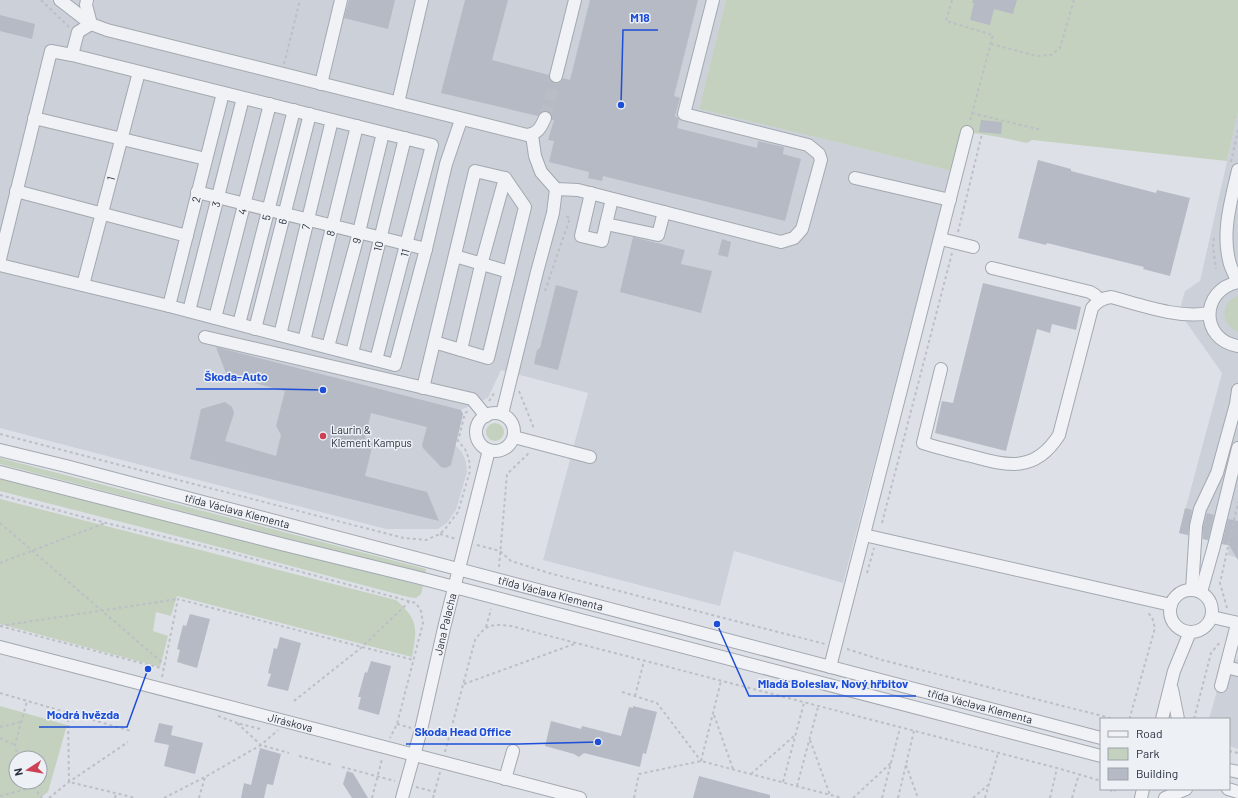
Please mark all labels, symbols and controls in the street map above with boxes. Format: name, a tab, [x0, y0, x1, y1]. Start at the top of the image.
callout: M18	[623, 6, 658, 30]
text: M18	[630, 10, 650, 24]
street label: 1	[104, 175, 117, 182]
street label: 2	[189, 195, 203, 204]
street label: 3	[209, 200, 223, 209]
street label: 4	[235, 207, 249, 216]
street label: 5	[259, 213, 273, 222]
street label: 6	[275, 217, 289, 226]
street label: 7	[299, 223, 313, 231]
street label: 8	[323, 229, 337, 237]
street label: 9	[349, 236, 363, 245]
street label: 10	[370, 240, 385, 253]
street label: 11	[397, 247, 412, 258]
callout: Škoda-Auto	[196, 365, 275, 389]
text: Škoda-Auto	[204, 369, 268, 383]
place label: Laurin & Klement Kampus	[331, 423, 412, 449]
marker: Laurin & Klement Kampus	[318, 431, 328, 441]
street label: třída Václava Klementa	[183, 491, 291, 531]
street label: třída Václava Klementa	[497, 573, 605, 613]
street label: Jana Palacha	[431, 592, 459, 656]
callout: Mladá Boleslav, Nový hřbitov	[749, 672, 916, 696]
text: Mladá Boleslav, Nový hřbitov	[758, 676, 908, 690]
street label: třída Václava Klementa	[926, 686, 1034, 726]
callout: Modrá hvězda	[39, 703, 127, 727]
text: Modrá hvězda	[47, 707, 119, 721]
street label: Jiráskova	[267, 710, 314, 734]
legend	[1100, 718, 1230, 790]
callout: Skoda Head Office	[406, 720, 519, 744]
text: Skoda Head Office	[415, 724, 512, 738]
text: Road	[1136, 726, 1163, 740]
text: Park	[1136, 746, 1160, 760]
north arrow	[8, 750, 48, 790]
text: Building	[1136, 766, 1178, 780]
text: N	[11, 767, 25, 777]

